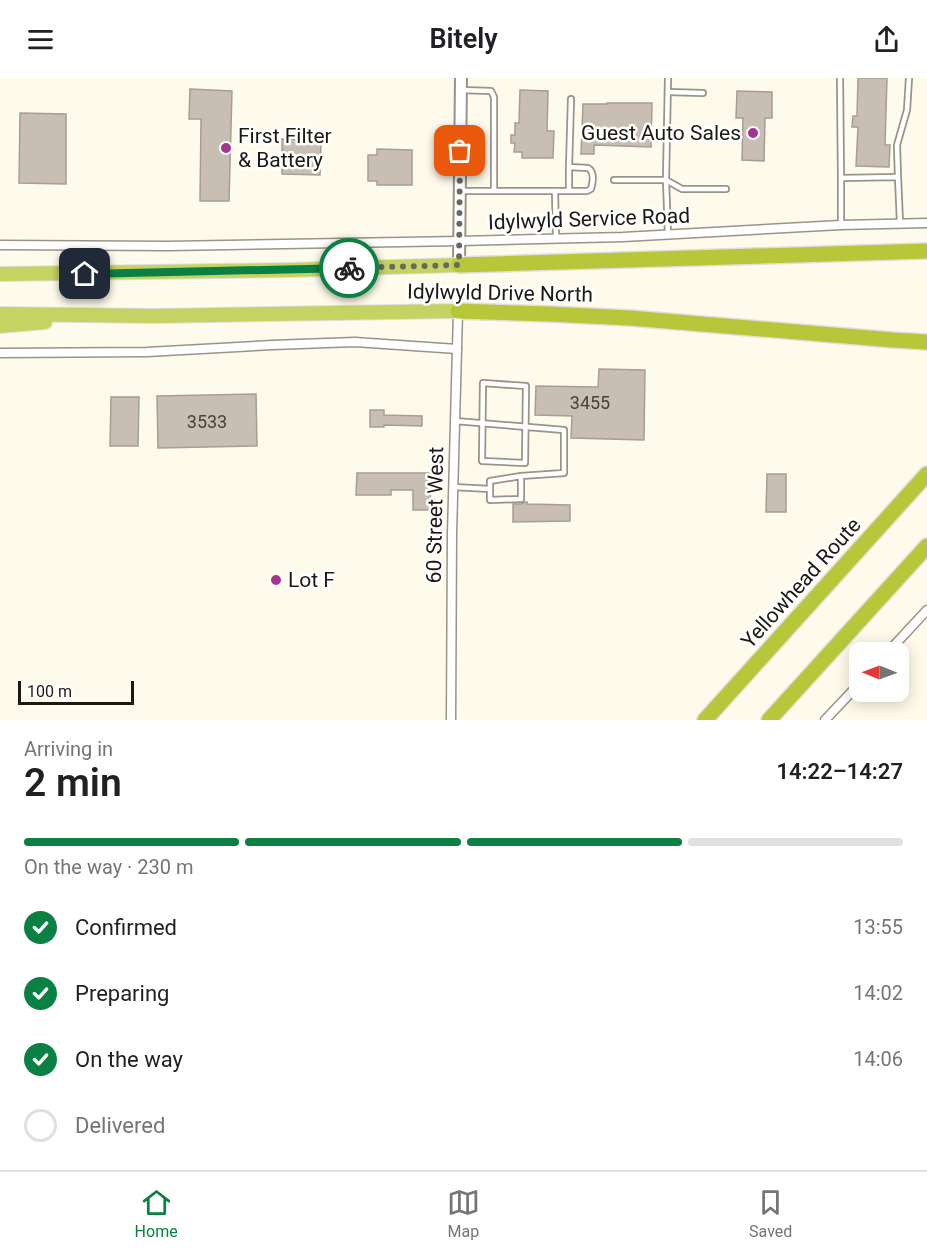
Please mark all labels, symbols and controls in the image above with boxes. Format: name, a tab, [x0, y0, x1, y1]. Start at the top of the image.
icon: menu	[24, 23, 57, 56]
text: Bitely	[429, 23, 498, 55]
icon: share	[870, 23, 903, 56]
place label: Guest Auto Sales	[581, 121, 741, 145]
place label: First Filter & Battery	[238, 124, 332, 172]
pin	[434, 125, 485, 176]
marker: Guest Auto Sales	[746, 126, 760, 140]
icon: bag	[443, 134, 476, 167]
marker: First Filter & Battery	[219, 141, 233, 155]
street label: Idylwyld Service Road	[488, 203, 690, 235]
courier	[319, 238, 379, 298]
pin	[59, 248, 110, 299]
icon: bike	[333, 252, 366, 285]
icon: home	[68, 257, 101, 290]
street label: Idylwyld Drive North	[407, 279, 593, 307]
house number: 3455	[570, 392, 610, 413]
house number: 3533	[187, 411, 227, 432]
street label: 60 Street West	[422, 446, 448, 583]
street label: Yellowhead Route	[736, 513, 866, 653]
place label: Lot F	[288, 568, 335, 592]
marker: Lot F	[269, 573, 283, 587]
north arrow	[849, 642, 909, 702]
map controls	[849, 642, 909, 702]
scale bar	[18, 678, 134, 706]
text: 100 m	[27, 682, 72, 701]
text: Arriving in	[24, 737, 113, 761]
text: 14:22–14:27	[776, 759, 903, 784]
text: 2 min	[24, 760, 122, 806]
text: On the way · 230 m	[24, 855, 193, 879]
icon: check	[24, 911, 57, 944]
text: Confirmed	[75, 915, 177, 940]
text: 13:55	[853, 915, 903, 939]
icon: check	[24, 977, 57, 1010]
text: Preparing	[75, 981, 169, 1006]
text: 14:02	[853, 981, 903, 1005]
icon: check	[24, 1043, 57, 1076]
text: On the way	[75, 1047, 183, 1072]
text: 14:06	[853, 1047, 903, 1071]
text: Delivered	[75, 1113, 165, 1138]
tab: Home	[135, 1186, 178, 1241]
tab: Map	[447, 1186, 480, 1241]
tab: Saved	[749, 1186, 792, 1241]

